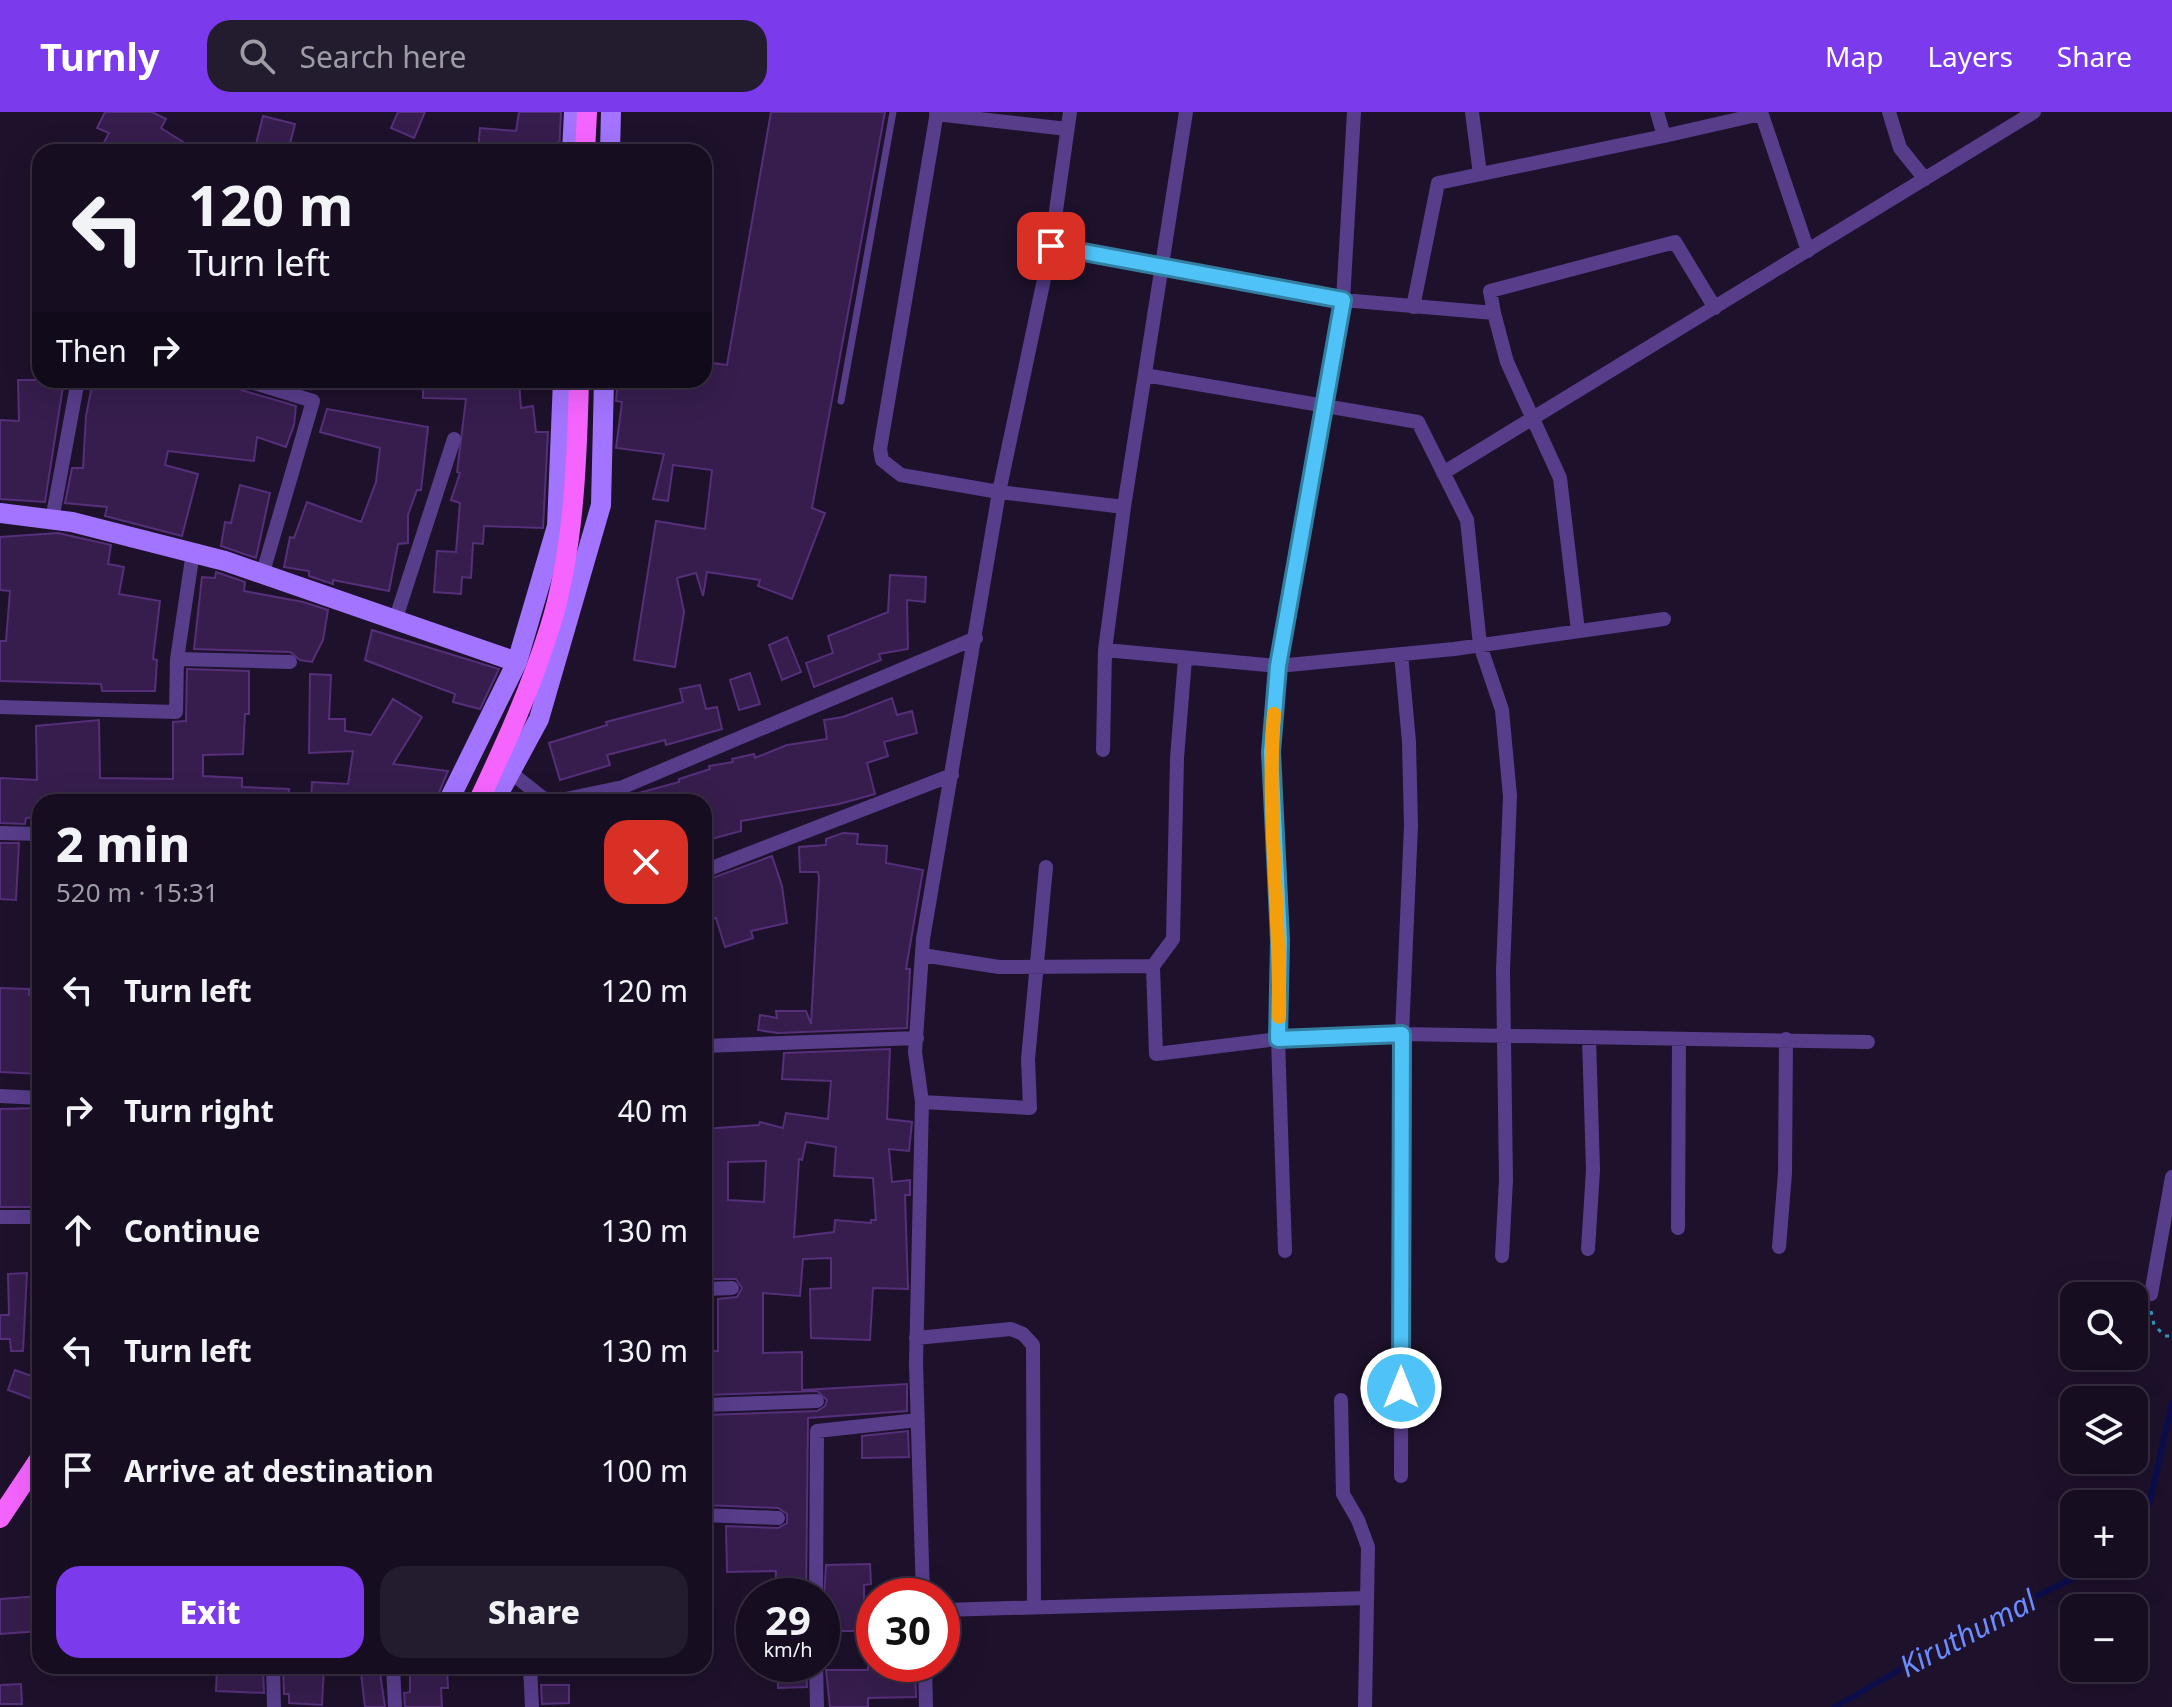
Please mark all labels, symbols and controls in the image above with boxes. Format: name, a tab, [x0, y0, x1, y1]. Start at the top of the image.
search box	[207, 20, 767, 92]
text: Turnly	[40, 30, 159, 82]
icon: search	[235, 34, 279, 78]
text: Search here	[299, 36, 466, 77]
text: Map	[1825, 37, 1883, 75]
text: Layers	[1927, 37, 2013, 75]
text: Share	[2057, 37, 2132, 75]
text: 120 m	[188, 166, 353, 242]
icon: left	[56, 176, 160, 280]
pin	[1017, 212, 1085, 280]
icon: arrive	[1029, 224, 1073, 268]
text: Turn left	[188, 238, 330, 287]
icon: right	[143, 328, 187, 372]
text: Then	[56, 330, 127, 371]
text: 2 min	[56, 811, 190, 876]
button: close	[604, 820, 688, 904]
text: 520 m · 15:31	[56, 874, 219, 910]
icon: left	[56, 968, 100, 1012]
text: Turn left	[124, 970, 252, 1011]
text: 120 m	[601, 970, 688, 1011]
icon: right	[56, 1088, 100, 1132]
text: Turn right	[124, 1090, 274, 1131]
text: 40 m	[618, 1090, 688, 1131]
icon: ahead	[56, 1208, 100, 1252]
text: Continue	[124, 1210, 260, 1251]
text: 130 m	[601, 1210, 688, 1251]
map controls	[2060, 1282, 2148, 1682]
button: search	[2060, 1282, 2148, 1370]
icon: left	[56, 1328, 100, 1372]
text: Turn left	[124, 1330, 252, 1371]
text: 130 m	[601, 1330, 688, 1371]
position arrow	[1359, 1346, 1443, 1430]
button: layers	[2060, 1386, 2148, 1474]
icon: arrive	[56, 1448, 100, 1492]
text: Arrive at destination	[124, 1450, 434, 1491]
text: 100 m	[601, 1450, 688, 1491]
button: +	[2060, 1490, 2148, 1578]
button: Exit	[56, 1566, 364, 1658]
button: Share	[380, 1566, 688, 1658]
speed limit sign: 30	[856, 1578, 960, 1682]
water label: Kiruthumal	[1892, 1579, 2044, 1686]
text: 29	[765, 1592, 811, 1647]
button: −	[2060, 1594, 2148, 1682]
text: km/h	[763, 1636, 813, 1663]

